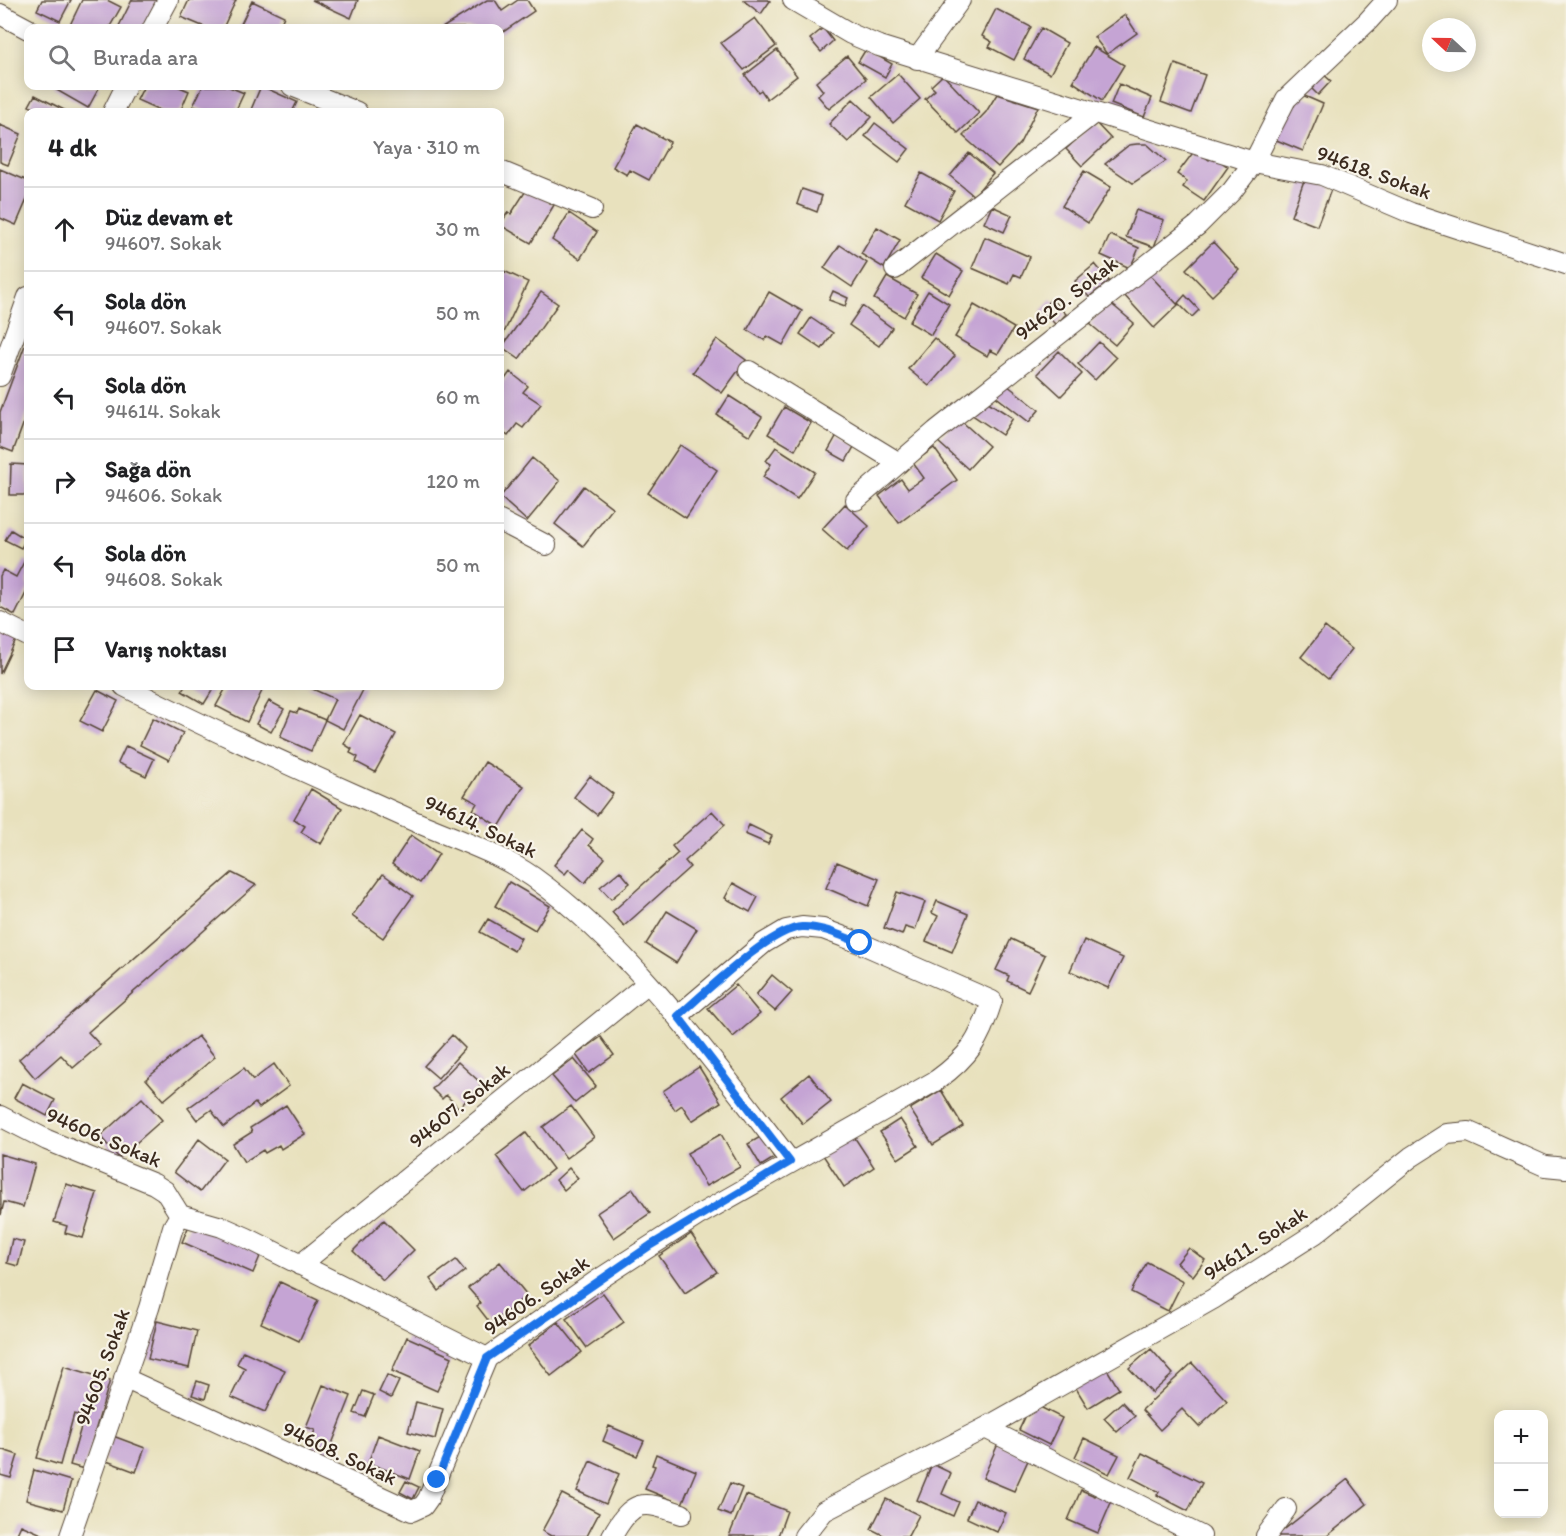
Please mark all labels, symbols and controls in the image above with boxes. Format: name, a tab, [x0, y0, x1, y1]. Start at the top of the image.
north arrow	[1422, 18, 1476, 72]
search box	[24, 24, 504, 90]
icon: search	[45, 41, 78, 74]
text: Burada ara	[93, 44, 198, 71]
text: 4 dk	[48, 131, 97, 163]
text: Yaya · 310 m	[373, 135, 480, 159]
street label: 94618. Sokak	[1313, 140, 1435, 204]
text: Düz devam et	[105, 204, 232, 231]
icon: ahead	[48, 213, 81, 246]
text: 30 m	[435, 217, 480, 241]
text: 94607. Sokak	[105, 231, 222, 255]
street label: 94620. Sokak	[1010, 250, 1122, 346]
text: Sola dön	[105, 288, 186, 315]
icon: left	[48, 297, 81, 330]
text: 50 m	[436, 301, 480, 325]
text: 94607. Sokak	[105, 315, 222, 339]
text: Sola dön	[105, 372, 186, 399]
icon: left	[48, 381, 81, 414]
text: 60 m	[436, 385, 480, 409]
text: 94614. Sokak	[105, 399, 221, 423]
text: Sağa dön	[105, 456, 191, 483]
icon: right	[48, 465, 81, 498]
text: 120 m	[427, 469, 480, 493]
text: 94606. Sokak	[105, 483, 222, 507]
text: Sola dön	[105, 540, 186, 567]
icon: left	[48, 549, 81, 582]
text: 50 m	[436, 553, 480, 577]
text: 94608. Sokak	[105, 567, 223, 591]
icon: arrive	[48, 633, 81, 666]
text: Varış noktası	[105, 636, 227, 663]
street label: 94614. Sokak	[421, 789, 542, 863]
route start	[846, 929, 872, 955]
street label: 94607. Sokak	[404, 1057, 515, 1153]
street label: 94606. Sokak	[42, 1101, 166, 1173]
street label: 94611. Sokak	[1198, 1200, 1312, 1286]
street label: 94606. Sokak	[478, 1249, 594, 1341]
street label: 94605. Sokak	[69, 1305, 135, 1429]
map controls	[1494, 1410, 1548, 1518]
button: +	[1494, 1410, 1548, 1464]
street label: 94608. Sokak	[279, 1416, 402, 1491]
button: −	[1494, 1464, 1548, 1518]
route end	[423, 1466, 449, 1492]

